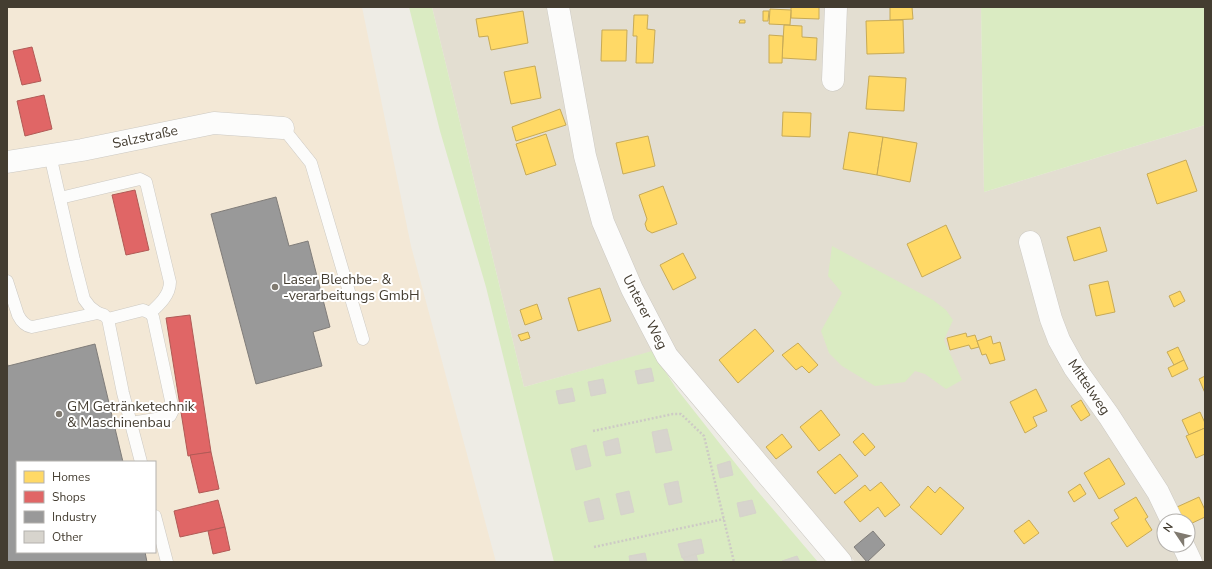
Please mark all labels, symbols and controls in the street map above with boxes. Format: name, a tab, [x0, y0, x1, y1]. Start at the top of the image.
street label: Salzstraße	[110, 121, 180, 153]
place label: Laser Blechbe- & -verarbeitungs GmbH	[283, 270, 420, 305]
street label: Unterer Weg	[618, 271, 672, 353]
marker: Laser Blechbe- & -verarbeitungs GmbH	[270, 282, 280, 292]
street label: Mittelweg	[1063, 355, 1115, 419]
place label: GM Getränketechnik & Maschinenbau	[67, 397, 196, 432]
marker: GM Getränketechnik & Maschinenbau	[54, 409, 64, 419]
legend	[16, 461, 156, 553]
text: Homes	[52, 469, 90, 485]
text: Shops	[52, 489, 86, 505]
text: Industry	[52, 509, 97, 525]
north arrow	[1156, 513, 1196, 553]
text: N	[1160, 520, 1177, 535]
text: Other	[52, 529, 84, 545]

